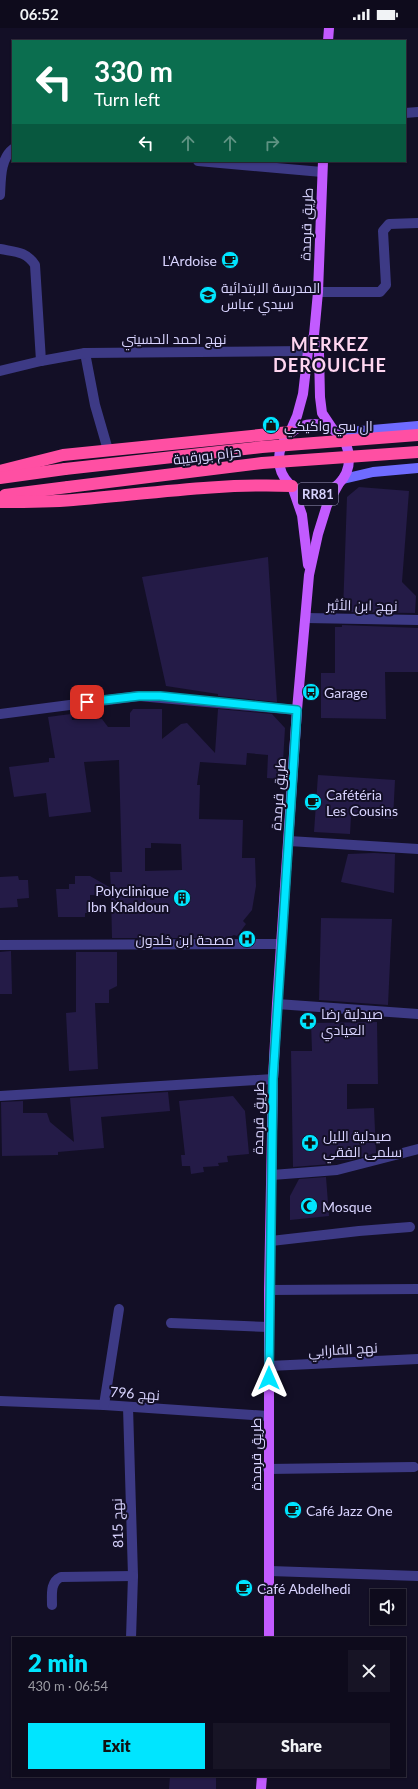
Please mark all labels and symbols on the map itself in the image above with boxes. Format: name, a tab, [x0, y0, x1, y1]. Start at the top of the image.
street label: طريق قرمدة	[296, 187, 317, 261]
cafe icon: L'Ardoise	[220, 250, 240, 270]
place label: L'Ardoise	[162, 252, 217, 269]
place label: المدرسة الابتدائية سيدي عباس	[221, 279, 320, 316]
school or university icon: المدرسة الابتدائية سيدي عباس	[198, 285, 218, 305]
street label: نهج احمد الحسيني	[121, 330, 227, 351]
district label: MERKEZ DEROUICHE	[273, 333, 387, 376]
shop icon: ال سي واكيكي	[261, 415, 281, 435]
place label: ال سي واكيكي	[284, 417, 373, 438]
street label: حزام بورقيبة	[172, 442, 242, 470]
road number: RR81	[298, 483, 338, 505]
street label: نهج ابن الأثير	[325, 596, 398, 615]
bus stop icon: Garage	[301, 682, 321, 702]
place label: Garage	[324, 684, 368, 701]
pin	[70, 685, 104, 719]
street label: طريق قرمدة	[267, 757, 290, 831]
place label: Cafétéria Les Cousins	[326, 786, 398, 819]
cafe icon: Cafétéria Les Cousins	[303, 792, 323, 812]
place label: Polyclinique Ibn Khaldoun	[87, 882, 169, 915]
building icon: Polyclinique Ibn Khaldoun	[172, 888, 192, 908]
hospital icon: مصحة ابن خلدون	[237, 929, 257, 949]
place label: مصحة ابن خلدون	[136, 931, 234, 948]
place label: صيدلية رضا العيادي	[321, 1005, 383, 1042]
pharmacy icon: صيدلية رضا العيادي	[298, 1011, 318, 1031]
street label: طريق قرمدة	[249, 1081, 268, 1155]
place label: صيدلية الليل سلمى الفقي	[323, 1127, 402, 1164]
pharmacy icon: صيدلية الليل سلمى الفقي	[300, 1133, 320, 1153]
mosque icon: Mosque	[299, 1196, 319, 1216]
place label: Mosque	[322, 1198, 372, 1215]
street label: نهج الفارابي	[308, 1339, 378, 1363]
position arrow	[248, 1357, 290, 1399]
street label: نهج 796	[110, 1383, 160, 1404]
street label: طريق قرمدة	[247, 1418, 265, 1490]
street label: نهج 815	[108, 1498, 127, 1548]
cafe icon: Café Jazz One	[283, 1500, 303, 1520]
place label: Café Jazz One	[306, 1502, 393, 1519]
cafe icon: Café Abdelhedi	[234, 1578, 254, 1598]
place label: Café Abdelhedi	[257, 1580, 351, 1597]

